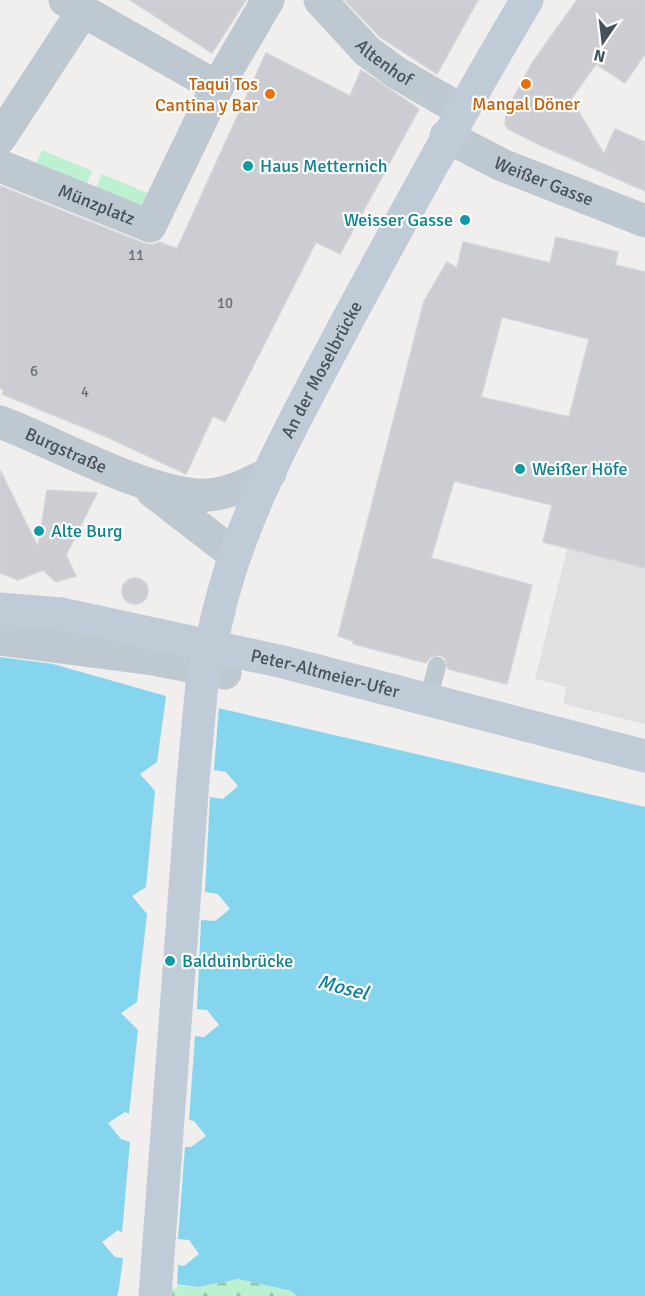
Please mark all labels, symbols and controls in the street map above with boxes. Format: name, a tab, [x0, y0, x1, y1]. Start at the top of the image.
north arrow	[573, 12, 633, 72]
street label: Altenhof	[351, 34, 418, 91]
text: N	[592, 45, 607, 67]
place label: Taqui Tos Cantina y Bar	[155, 73, 258, 116]
marker: Mangal Döner	[519, 77, 533, 91]
marker: Taqui Tos Cantina y Bar	[263, 87, 277, 101]
place label: Mangal Döner	[472, 93, 580, 115]
street label: Weißer Gasse	[490, 152, 597, 211]
place label: Haus Metternich	[260, 155, 388, 177]
marker: Haus Metternich	[241, 159, 255, 173]
street label: Münzplatz	[55, 179, 138, 230]
place label: Weisser Gasse	[344, 209, 453, 231]
marker: Weisser Gasse	[458, 213, 472, 227]
house number: 11	[128, 246, 144, 264]
house number: 10	[217, 294, 233, 312]
street label: An der Moselbrücke	[276, 297, 367, 442]
house number: 6	[30, 362, 38, 380]
house number: 4	[81, 383, 89, 401]
street label: Burgstraße	[22, 423, 110, 478]
place label: Weißer Höfe	[532, 458, 628, 480]
marker: Weißer Höfe	[513, 462, 527, 476]
place label: Alte Burg	[51, 520, 123, 542]
marker: Alte Burg	[32, 524, 46, 538]
street label: Peter-Altmeier-Ufer	[249, 644, 402, 703]
place label: Balduinbrücke	[182, 950, 293, 972]
marker: Balduinbrücke	[163, 954, 177, 968]
water label: Mosel	[315, 969, 373, 1006]

